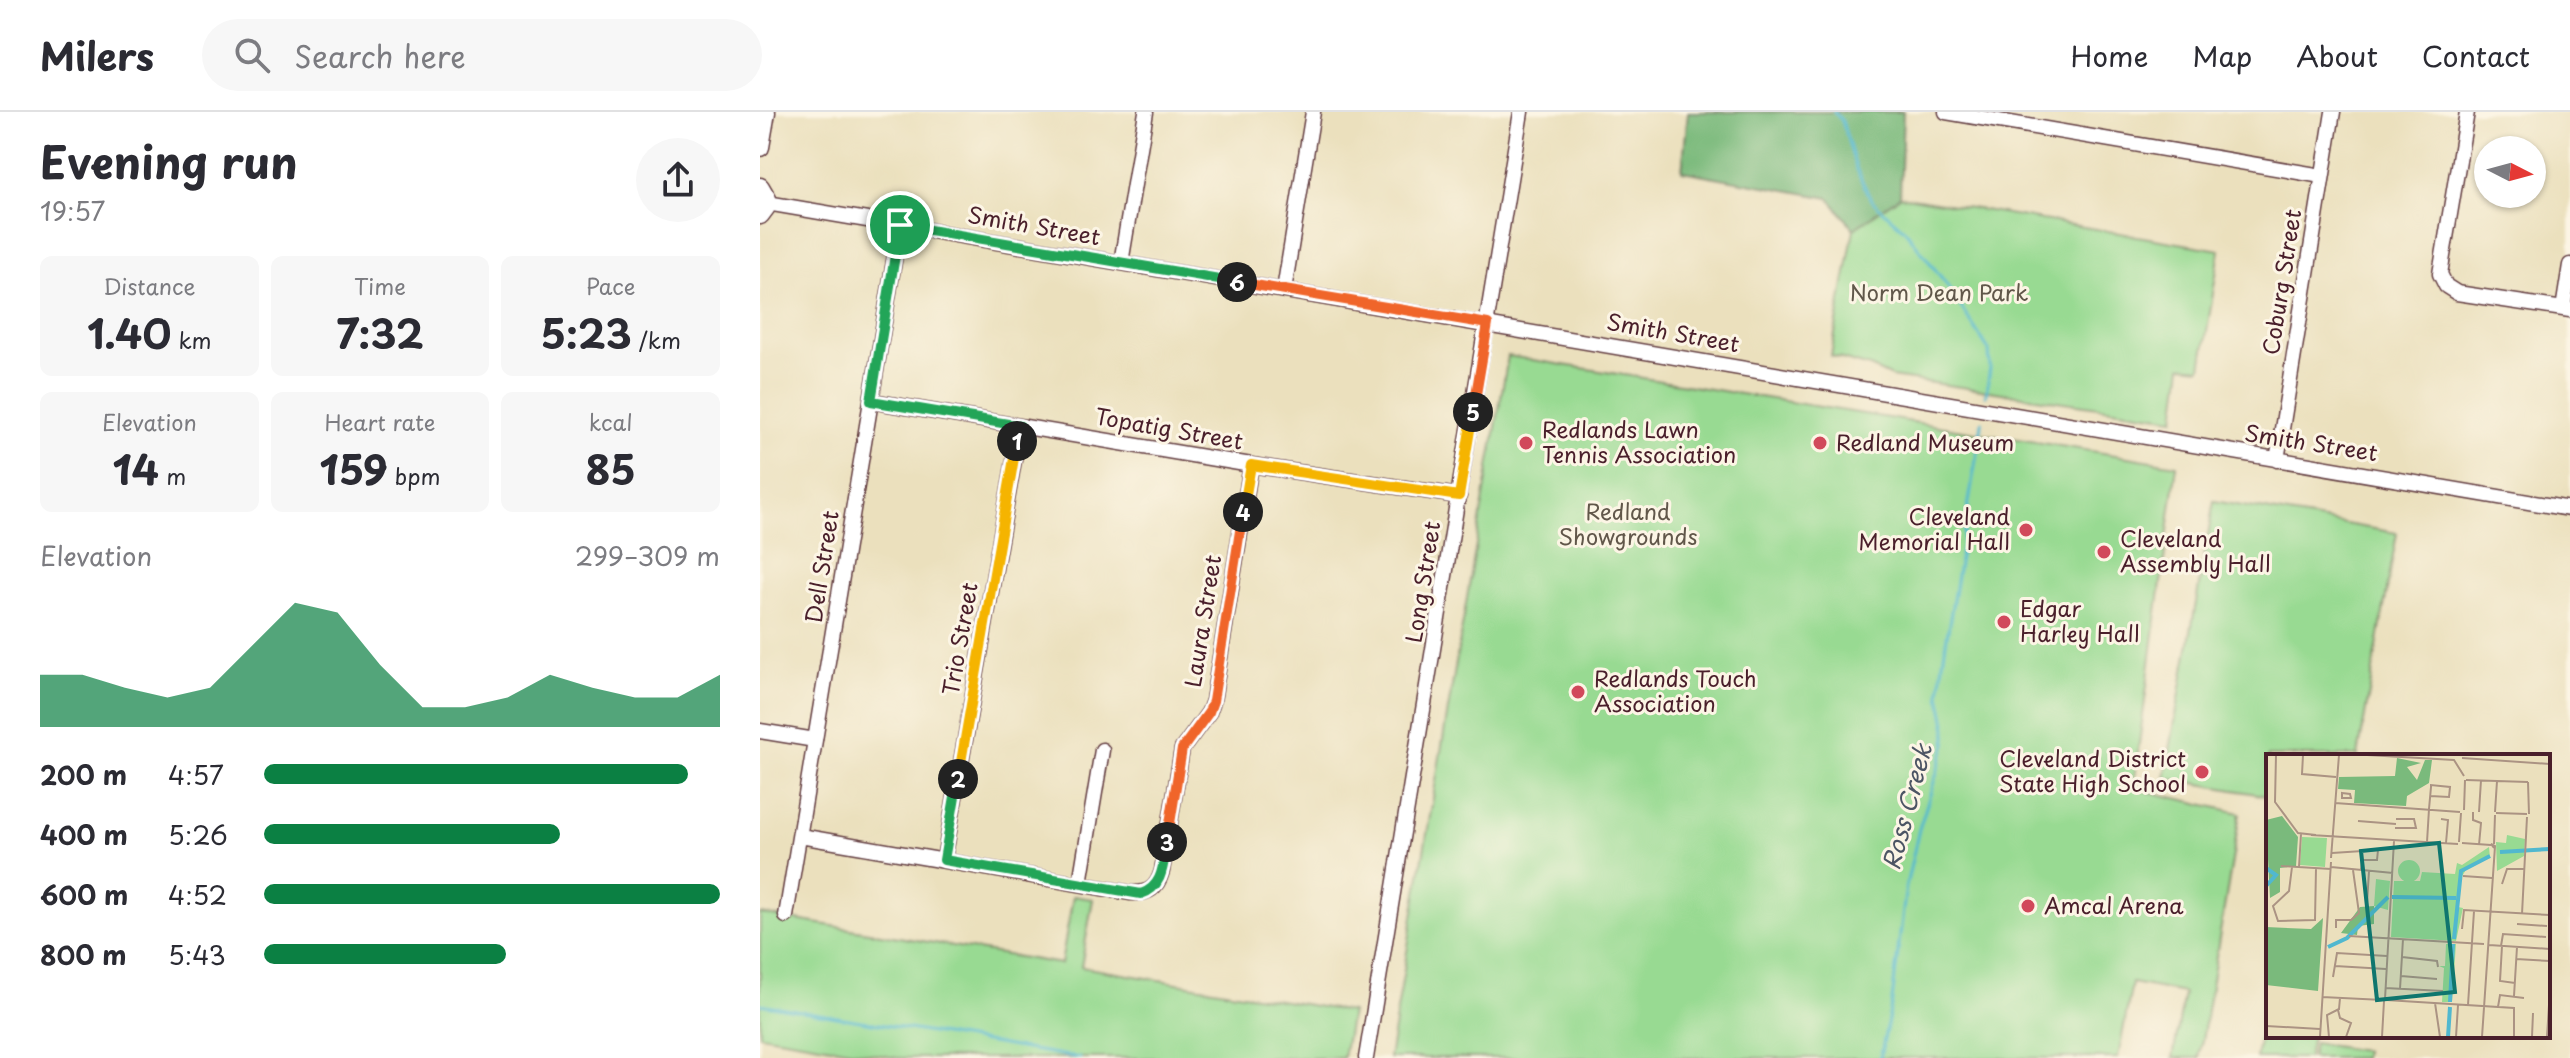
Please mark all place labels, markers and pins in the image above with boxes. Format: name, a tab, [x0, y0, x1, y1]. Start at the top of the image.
pin	[866, 191, 934, 259]
pin: 6	[1217, 262, 1257, 302]
pin: 5	[1453, 392, 1493, 432]
place label: Redlands Lawn Tennis Association	[1542, 412, 1736, 470]
pin: 1	[997, 421, 1037, 461]
place label: Redland Museum	[1836, 425, 2014, 458]
marker: Redlands Lawn Tennis Association	[1517, 434, 1535, 452]
marker: Redland Museum	[1811, 434, 1829, 452]
pin: 4	[1223, 492, 1263, 532]
place label: Cleveland Memorial Hall	[1858, 499, 2010, 557]
marker: Cleveland Memorial Hall	[2017, 521, 2035, 539]
place label: Cleveland Assembly Hall	[2120, 521, 2271, 579]
marker: Cleveland Assembly Hall	[2095, 543, 2113, 561]
place label: Edgar Harley Hall	[2020, 591, 2140, 649]
marker: Edgar Harley Hall	[1995, 613, 2013, 631]
place label: Redlands Touch Association	[1594, 661, 1757, 719]
marker: Redlands Touch Association	[1569, 683, 1587, 701]
place label: Cleveland District State High School	[1999, 741, 2186, 799]
pin: 2	[938, 759, 978, 799]
marker: Cleveland District State High School	[2193, 763, 2211, 781]
pin: 3	[1147, 822, 1187, 862]
place label: Amcal Arena	[2044, 888, 2184, 921]
marker: Amcal Arena	[2019, 897, 2037, 915]

